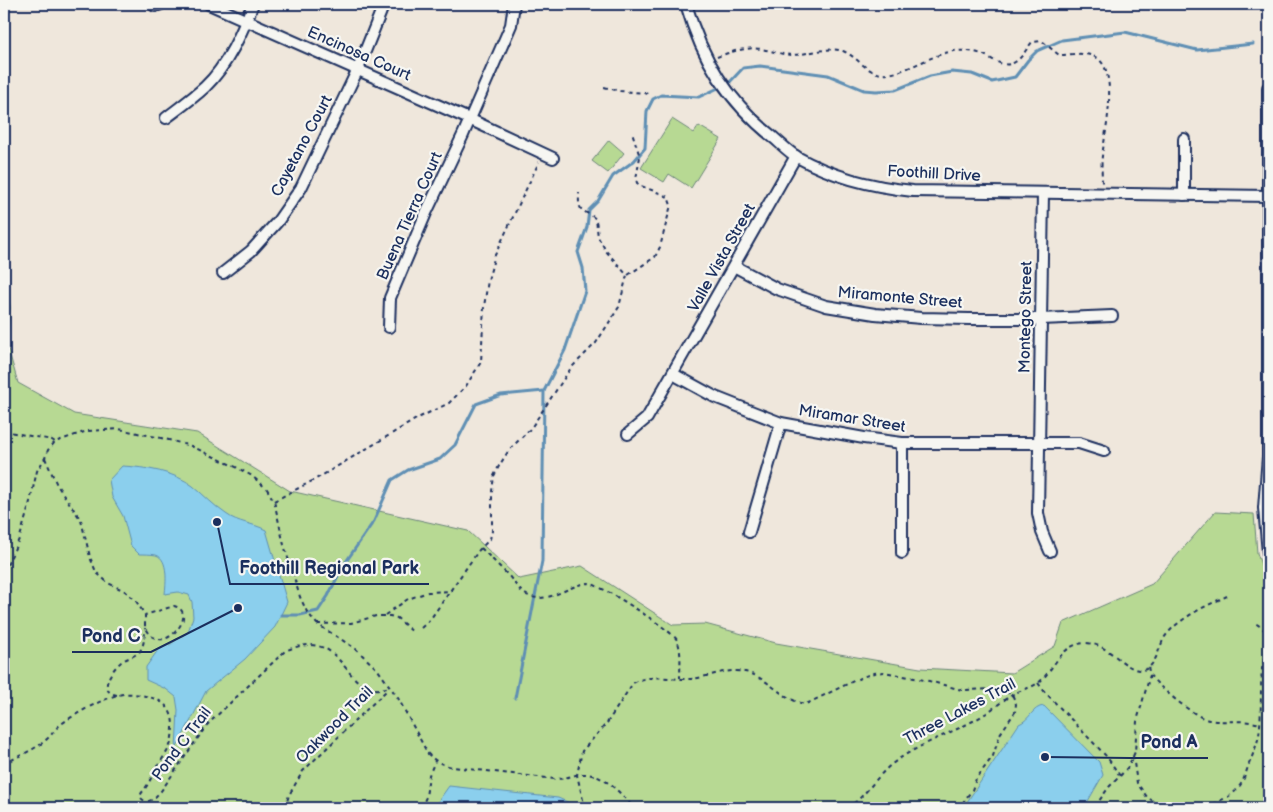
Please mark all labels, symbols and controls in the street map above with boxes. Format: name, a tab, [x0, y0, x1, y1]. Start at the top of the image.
street label: Encinosa Court	[304, 23, 414, 85]
street label: Cayetano Court	[267, 92, 337, 200]
street label: Buena Tierra Court	[373, 149, 447, 283]
street label: Foothill Drive	[887, 162, 982, 186]
street label: Valle Vista Street	[684, 200, 760, 316]
street label: Montego Street	[1016, 261, 1036, 373]
street label: Miramonte Street	[837, 283, 963, 313]
street label: Miramar Street	[797, 401, 907, 437]
callout: Foothill Regional Park	[230, 551, 429, 584]
text: Foothill Regional Park	[239, 558, 419, 579]
callout: Pond C	[72, 619, 151, 652]
text: Pond C	[82, 626, 141, 647]
street label: Three Lakes Trail	[901, 674, 1019, 750]
street label: Oakwood Trail	[292, 682, 378, 768]
street label: Pond C Trail	[148, 704, 216, 784]
callout: Pond A	[1130, 725, 1208, 758]
text: Pond A	[1140, 732, 1199, 753]

